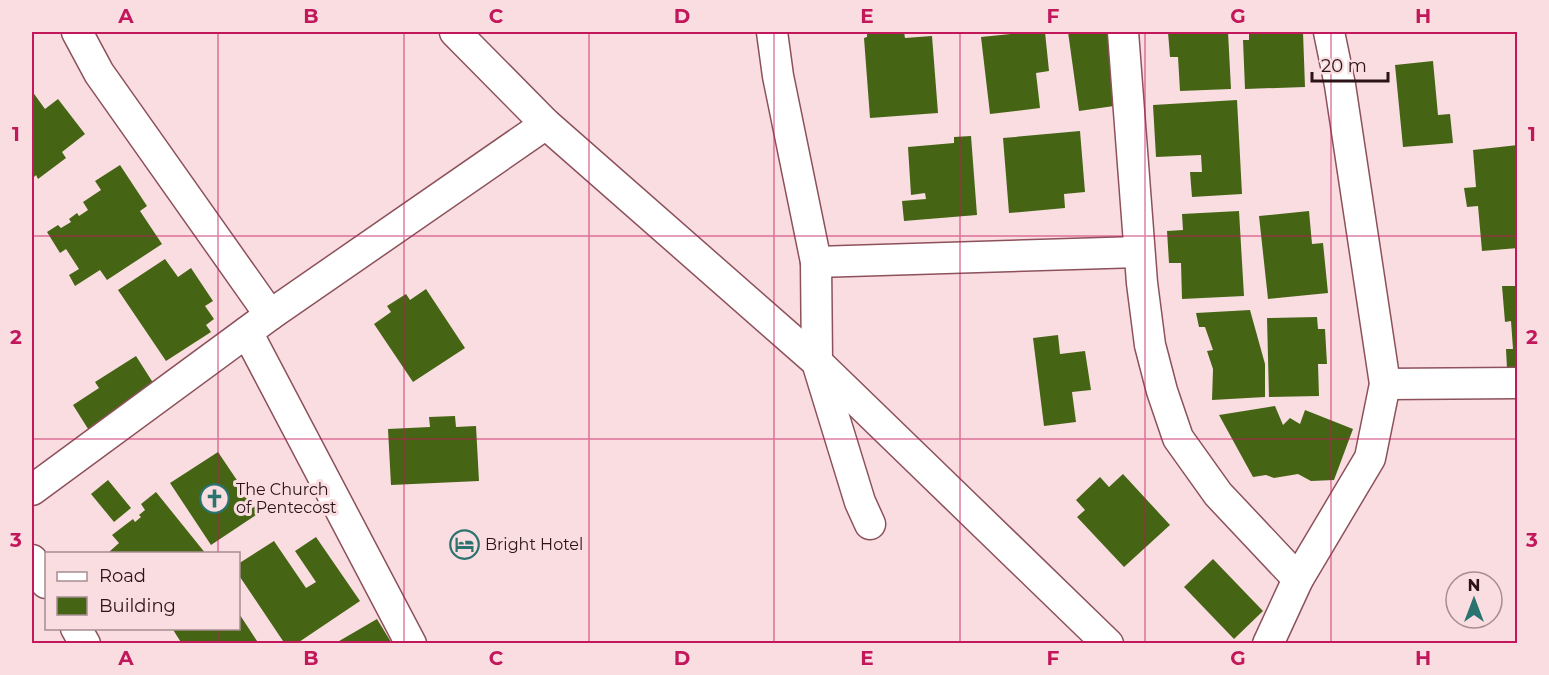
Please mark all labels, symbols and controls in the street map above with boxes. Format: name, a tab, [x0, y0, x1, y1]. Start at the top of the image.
text: A	[117, 4, 134, 28]
text: B	[303, 4, 319, 28]
text: C	[489, 4, 504, 28]
text: D	[674, 4, 690, 28]
text: E	[860, 4, 874, 28]
text: F	[1047, 4, 1060, 28]
text: G	[1230, 4, 1246, 28]
text: H	[1415, 4, 1431, 28]
scale bar	[1312, 45, 1388, 83]
text: 20 m	[1321, 55, 1367, 77]
text: 1	[12, 122, 20, 146]
text: 1	[1528, 122, 1536, 146]
text: 2	[10, 325, 22, 349]
text: 2	[1526, 325, 1538, 349]
place label: The Church of Pentecost	[236, 480, 337, 517]
church icon: The Church of Pentecost	[199, 482, 231, 514]
text: 3	[9, 528, 22, 552]
hotel icon: Bright Hotel	[448, 528, 480, 560]
text: 3	[1525, 528, 1538, 552]
place label: Bright Hotel	[485, 535, 583, 554]
legend	[45, 552, 240, 630]
text: Road	[99, 565, 146, 587]
north arrow	[1444, 570, 1504, 630]
text: N	[1468, 576, 1480, 595]
text: Building	[99, 595, 176, 617]
text: A	[117, 646, 134, 670]
text: B	[303, 646, 319, 670]
text: C	[489, 646, 504, 670]
text: D	[674, 646, 690, 670]
text: E	[860, 646, 874, 670]
text: F	[1047, 646, 1060, 670]
text: G	[1230, 646, 1246, 670]
text: H	[1415, 646, 1431, 670]

